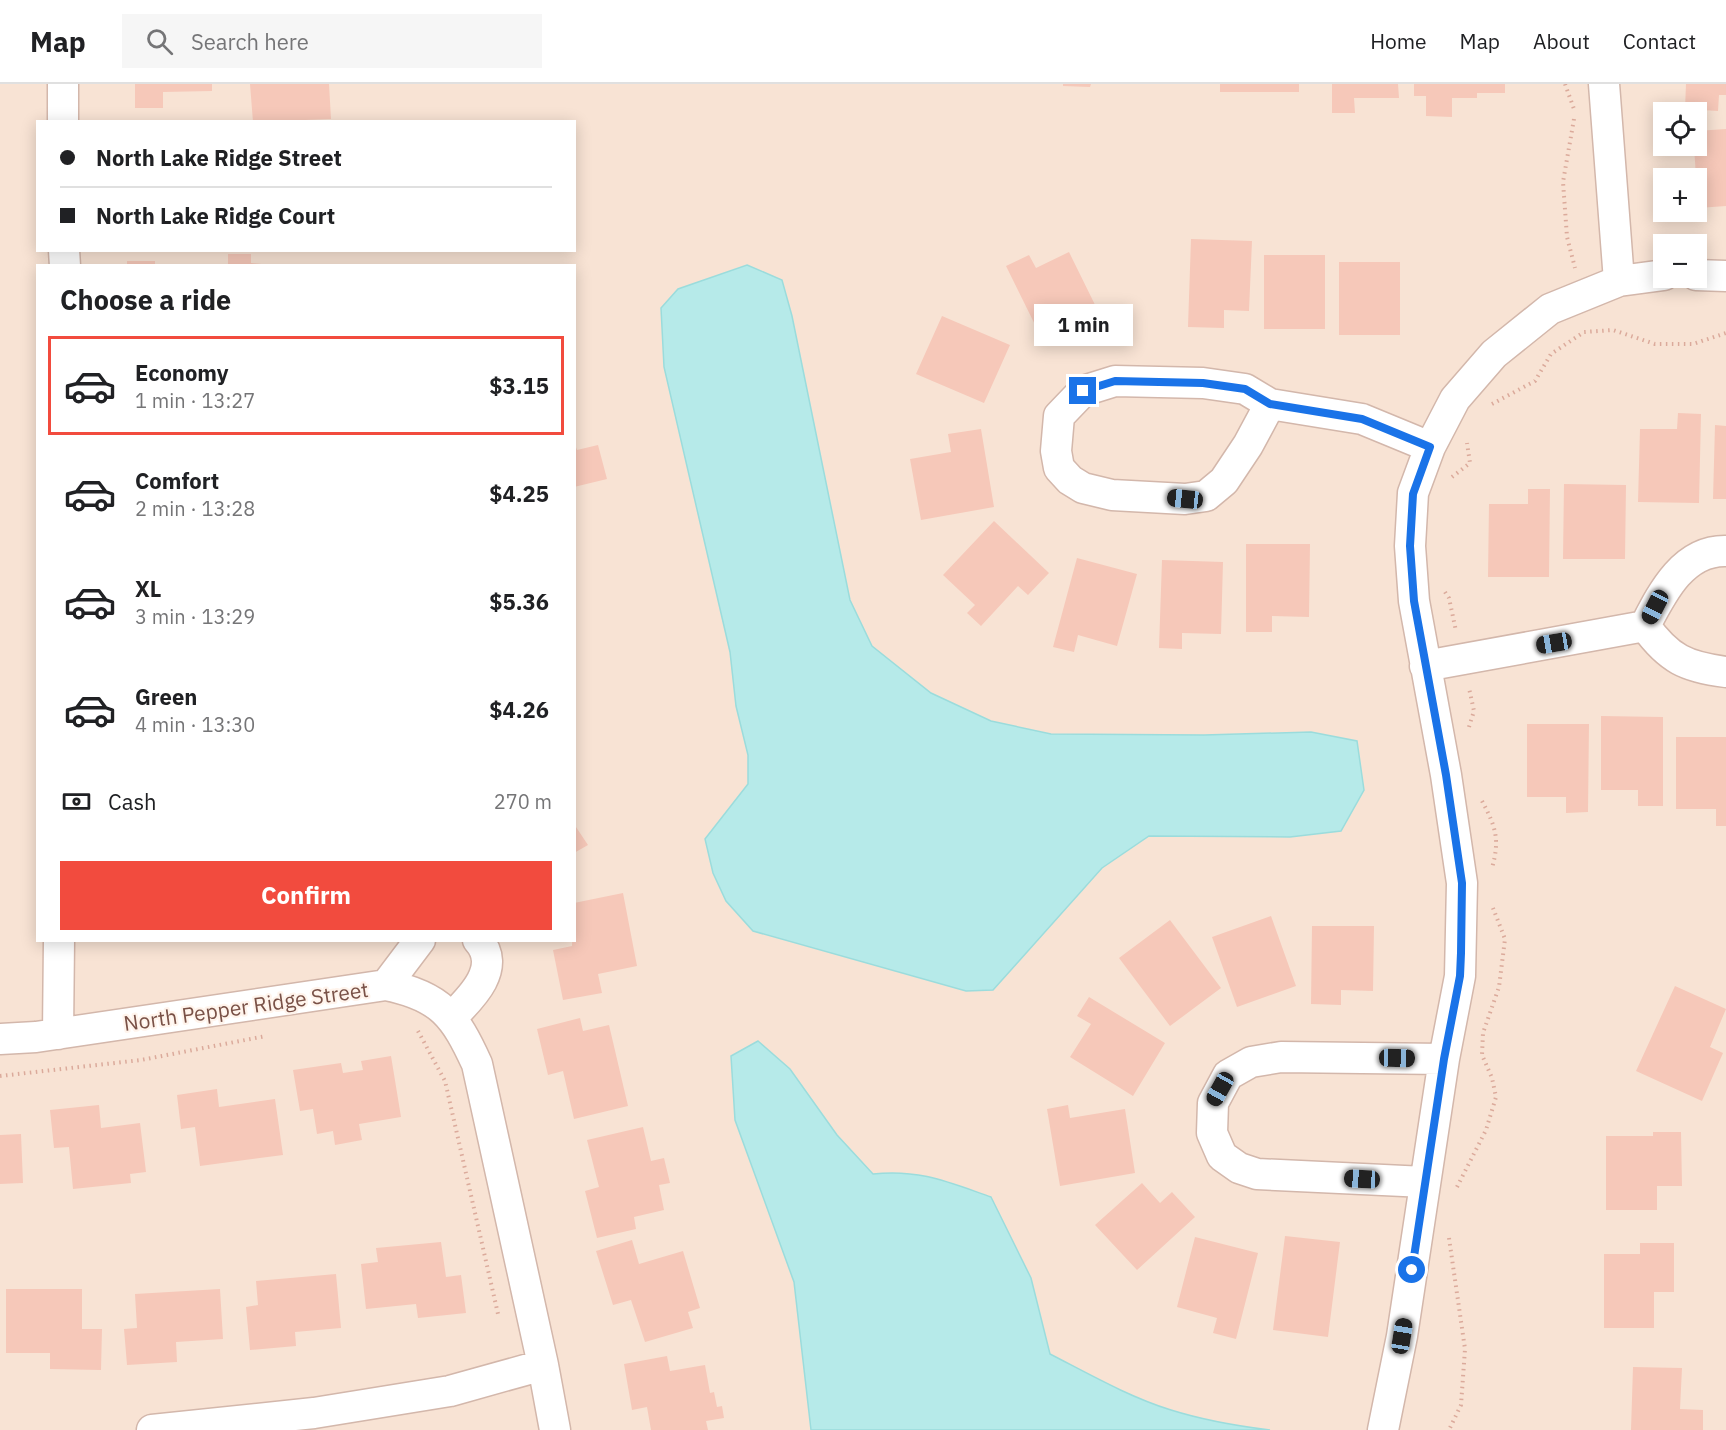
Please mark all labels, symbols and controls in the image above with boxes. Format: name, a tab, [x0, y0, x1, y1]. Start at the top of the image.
search box	[122, 14, 542, 68]
text: Map	[30, 23, 86, 60]
icon: search	[143, 25, 176, 58]
text: Search here	[191, 27, 309, 56]
text: Home	[1370, 27, 1427, 55]
text: Map	[1460, 27, 1500, 55]
text: About	[1533, 27, 1590, 55]
text: Contact	[1623, 27, 1696, 55]
map controls	[1653, 102, 1707, 288]
button: locate	[1653, 102, 1707, 156]
text: North Lake Ridge Street	[96, 143, 342, 172]
button: +	[1653, 168, 1707, 222]
text: North Lake Ridge Court	[96, 201, 335, 230]
button: −	[1653, 234, 1707, 288]
text: Choose a ride	[60, 282, 231, 317]
callout: 1 min	[1034, 304, 1132, 346]
text: 1 min	[1057, 311, 1110, 338]
text: Economy	[135, 358, 229, 387]
icon: car	[63, 359, 117, 413]
text: $3.15	[489, 371, 549, 400]
route end	[1069, 377, 1096, 404]
text: 1 min · 13:27	[135, 387, 255, 414]
text: Comfort	[135, 466, 219, 495]
icon: car	[63, 467, 117, 521]
text: $4.25	[489, 479, 549, 508]
car	[1166, 488, 1204, 510]
text: 2 min · 13:28	[135, 495, 255, 522]
text: XL	[135, 574, 161, 603]
icon: car	[63, 575, 117, 629]
text: $5.36	[489, 587, 549, 616]
car	[1639, 587, 1671, 627]
text: 3 min · 13:29	[135, 603, 255, 630]
car	[1535, 631, 1573, 655]
text: Green	[135, 682, 197, 711]
icon: car	[63, 683, 117, 737]
text: $4.26	[489, 695, 549, 724]
text: 4 min · 13:30	[135, 711, 255, 738]
icon: cash	[60, 785, 93, 818]
text: Cash	[108, 787, 157, 816]
text: 270 m	[494, 788, 552, 815]
button: Confirm	[60, 861, 552, 930]
street label: North Pepper Ridge Street	[122, 975, 370, 1037]
car	[1379, 1049, 1415, 1067]
car	[1203, 1069, 1237, 1109]
car	[1344, 1169, 1380, 1189]
route start	[1398, 1256, 1425, 1283]
car	[1390, 1317, 1414, 1355]

